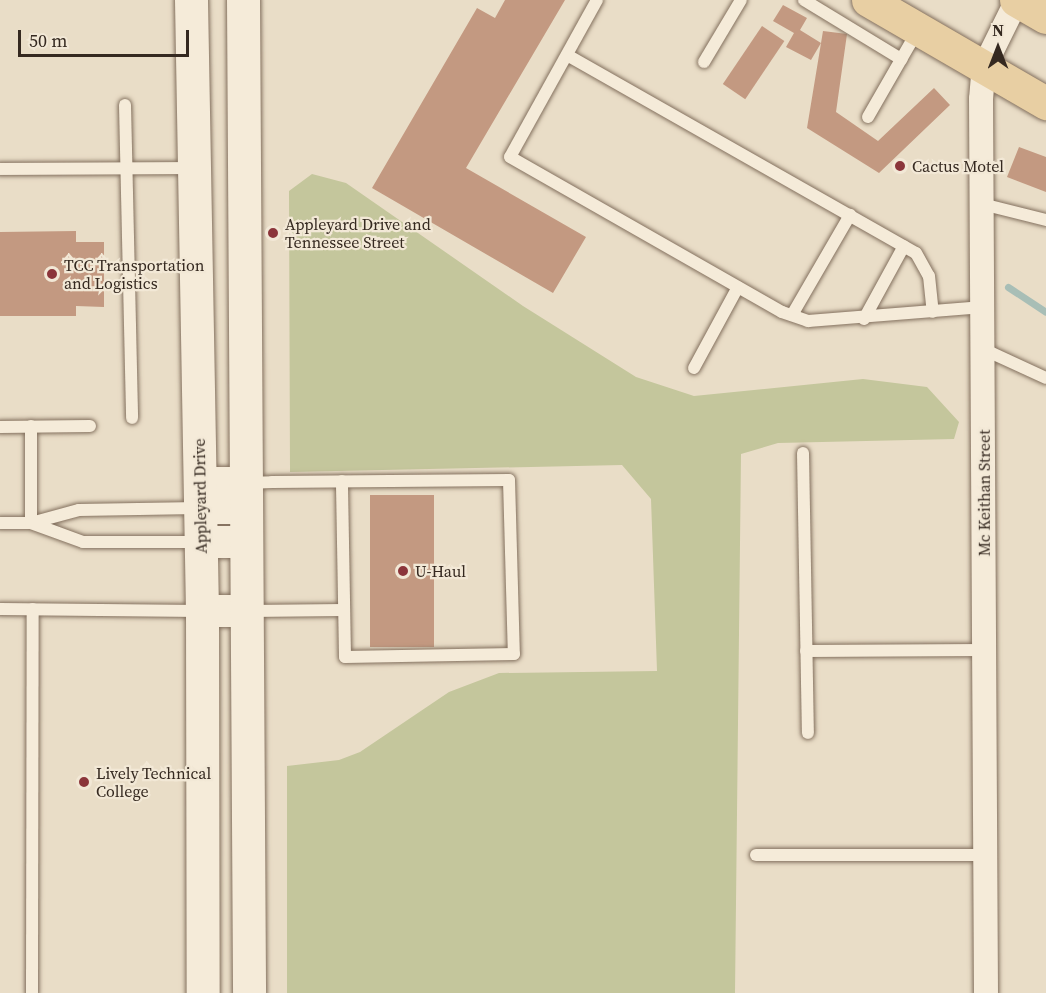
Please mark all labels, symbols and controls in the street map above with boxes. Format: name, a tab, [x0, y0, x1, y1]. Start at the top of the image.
scale bar	[21, 18, 192, 56]
north arrow	[968, 18, 1028, 78]
text: N	[992, 19, 1004, 41]
text: 50 m	[29, 28, 67, 53]
place label: Cactus Motel	[912, 156, 1004, 176]
marker: Cactus Motel	[893, 159, 907, 173]
place label: Appleyard Drive and Tennessee Street	[285, 214, 431, 252]
marker: Appleyard Drive and Tennessee Street	[266, 226, 280, 240]
place label: TCC Transportation and Logistics	[64, 255, 205, 293]
marker: TCC Transportation and Logistics	[45, 267, 59, 281]
street label: Mc Keithan Street	[974, 430, 994, 556]
street label: Appleyard Drive	[189, 438, 211, 554]
place label: U-Haul	[415, 561, 466, 581]
marker: U-Haul	[396, 564, 410, 578]
place label: Lively Technical College	[96, 763, 211, 801]
marker: Lively Technical College	[77, 775, 91, 789]

